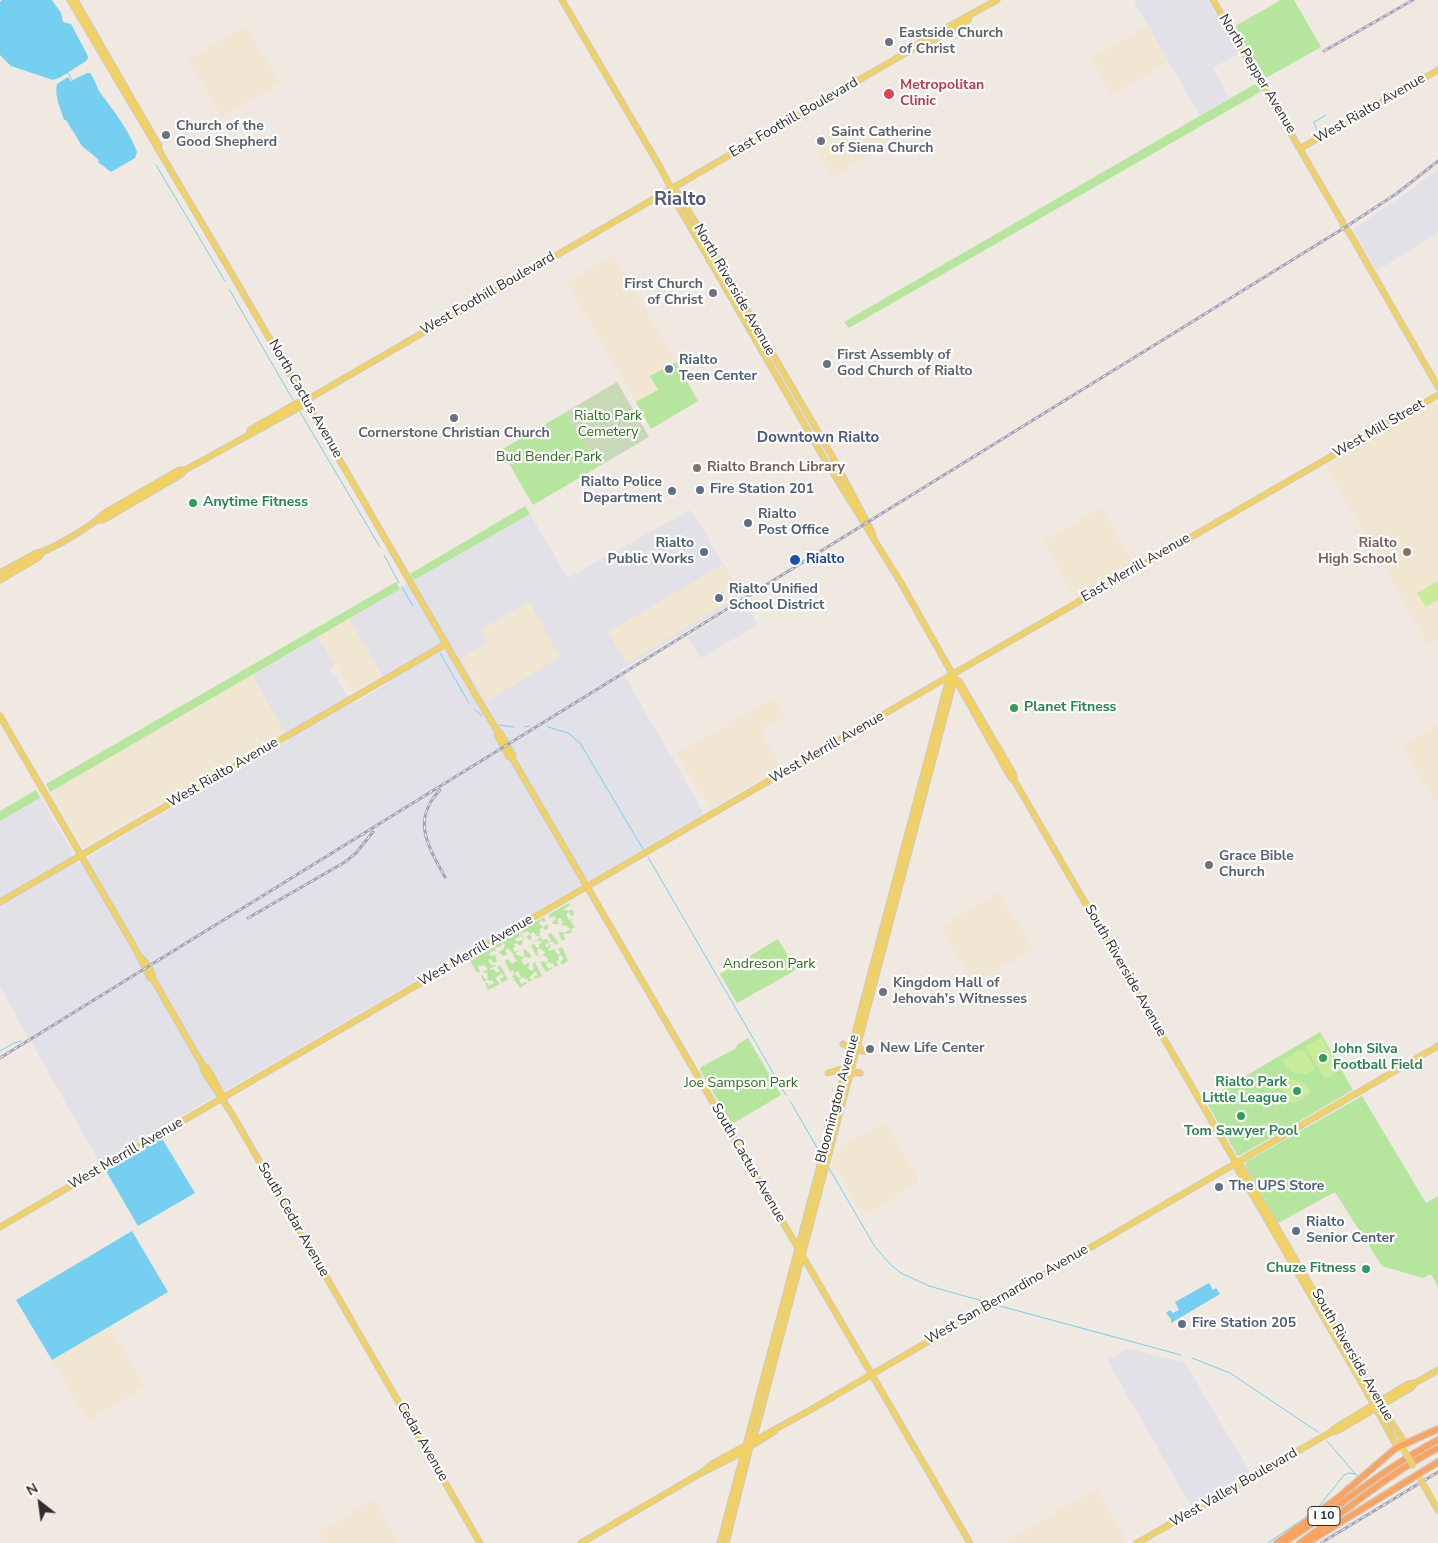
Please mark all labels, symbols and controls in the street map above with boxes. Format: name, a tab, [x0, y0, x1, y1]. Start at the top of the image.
street label: North Pepper Avenue	[1215, 11, 1299, 137]
place label: Eastside Church of Christ	[899, 26, 1003, 58]
marker: Eastside Church of Christ	[883, 36, 895, 48]
street label: West Rialto Avenue	[1312, 70, 1428, 148]
street label: East Foothill Boulevard	[727, 74, 861, 162]
place label: Metropolitan Clinic	[900, 78, 984, 110]
marker: Metropolitan Clinic	[882, 87, 896, 101]
place label: Church of the Good Shepherd	[176, 119, 277, 152]
place label: Saint Catherine of Siena Church	[831, 125, 933, 158]
marker: Church of the Good Shepherd	[160, 129, 172, 141]
marker: Saint Catherine of Siena Church	[815, 135, 827, 147]
district label: Rialto	[654, 189, 706, 211]
street label: North Riverside Avenue	[689, 221, 779, 359]
street label: West Foothill Boulevard	[418, 249, 558, 339]
place label: First Church of Christ	[624, 277, 703, 310]
marker: First Church of Christ	[707, 287, 719, 299]
street label: North Cactus Avenue	[264, 337, 346, 461]
place label: First Assembly of God Church of Rialto	[837, 348, 973, 381]
place label: Rialto Teen Center	[679, 353, 757, 386]
marker: First Assembly of God Church of Rialto	[821, 358, 833, 370]
marker: Rialto Teen Center	[663, 363, 675, 375]
street label: West Mill Street	[1330, 396, 1428, 462]
park label: Rialto Park Cemetery	[574, 409, 642, 442]
marker: Cornerstone Christian Church	[448, 412, 460, 424]
place label: Cornerstone Christian Church	[358, 426, 550, 442]
district label: Downtown Rialto	[757, 429, 879, 447]
park label: Bud Bender Park	[496, 450, 602, 466]
place label: Rialto Branch Library	[707, 460, 845, 476]
marker: Rialto Branch Library	[691, 462, 703, 474]
place label: Rialto Police Department	[581, 475, 662, 508]
place label: Fire Station 201	[710, 482, 814, 498]
marker: Fire Station 201	[694, 484, 706, 496]
marker: Rialto Police Department	[666, 485, 678, 497]
place label: Anytime Fitness	[203, 495, 308, 511]
marker: Anytime Fitness	[187, 497, 199, 509]
place label: Rialto Post Office	[758, 507, 829, 540]
marker: Rialto Post Office	[742, 517, 754, 529]
street label: East Merrill Avenue	[1079, 530, 1193, 606]
place label: Rialto Public Works	[608, 536, 694, 568]
place label: Rialto High School	[1318, 536, 1397, 568]
marker: Rialto Public Works	[698, 546, 710, 558]
marker: Rialto High School	[1401, 546, 1413, 558]
place label: Rialto	[806, 552, 844, 568]
marker: Rialto	[788, 553, 802, 567]
place label: Rialto Unified School District	[729, 582, 824, 614]
marker: Rialto Unified School District	[713, 592, 725, 604]
place label: Planet Fitness	[1024, 700, 1116, 716]
marker: Planet Fitness	[1008, 702, 1020, 714]
street label: West Merrill Avenue	[767, 708, 887, 788]
street label: West Rialto Avenue	[165, 734, 281, 812]
place label: Grace Bible Church	[1219, 849, 1294, 882]
marker: Grace Bible Church	[1203, 859, 1215, 871]
street label: South Riverside Avenue	[1080, 902, 1170, 1040]
street label: West Merrill Avenue	[416, 911, 536, 991]
park label: Andreson Park	[723, 957, 815, 973]
place label: Kingdom Hall of Jehovah's Witnesses	[893, 976, 1027, 1009]
marker: Kingdom Hall of Jehovah's Witnesses	[877, 986, 889, 998]
street label: Bloomington Avenue	[813, 1033, 863, 1165]
place label: New Life Center	[880, 1041, 985, 1057]
place label: John Silva Football Field	[1333, 1042, 1423, 1074]
marker: New Life Center	[864, 1043, 876, 1055]
marker: John Silva Football Field	[1317, 1052, 1329, 1064]
place label: Rialto Park Little League	[1202, 1075, 1287, 1108]
park label: Joe Sampson Park	[684, 1076, 798, 1092]
marker: Rialto Park Little League	[1291, 1085, 1303, 1097]
street label: South Cactus Avenue	[707, 1101, 789, 1225]
marker: Tom Sawyer Pool	[1235, 1110, 1247, 1122]
street label: West Merrill Avenue	[66, 1114, 186, 1194]
place label: Tom Sawyer Pool	[1184, 1124, 1298, 1140]
street label: South Cedar Avenue	[253, 1160, 333, 1280]
place label: The UPS Store	[1229, 1179, 1324, 1195]
marker: The UPS Store	[1213, 1181, 1225, 1193]
place label: Rialto Senior Center	[1306, 1215, 1395, 1248]
marker: Rialto Senior Center	[1290, 1225, 1302, 1237]
street label: West San Bernardino Avenue	[923, 1241, 1091, 1349]
place label: Chuze Fitness	[1266, 1261, 1356, 1277]
marker: Chuze Fitness	[1360, 1263, 1372, 1275]
street label: South Riverside Avenue	[1307, 1286, 1397, 1424]
place label: Fire Station 205	[1192, 1316, 1296, 1332]
marker: Fire Station 205	[1176, 1318, 1188, 1330]
street label: Cedar Avenue	[393, 1400, 451, 1484]
street label: West Valley Boulevard	[1167, 1445, 1301, 1531]
north arrow	[15, 1478, 65, 1528]
text: N	[23, 1479, 42, 1500]
road number: I 10	[1308, 1506, 1340, 1525]

